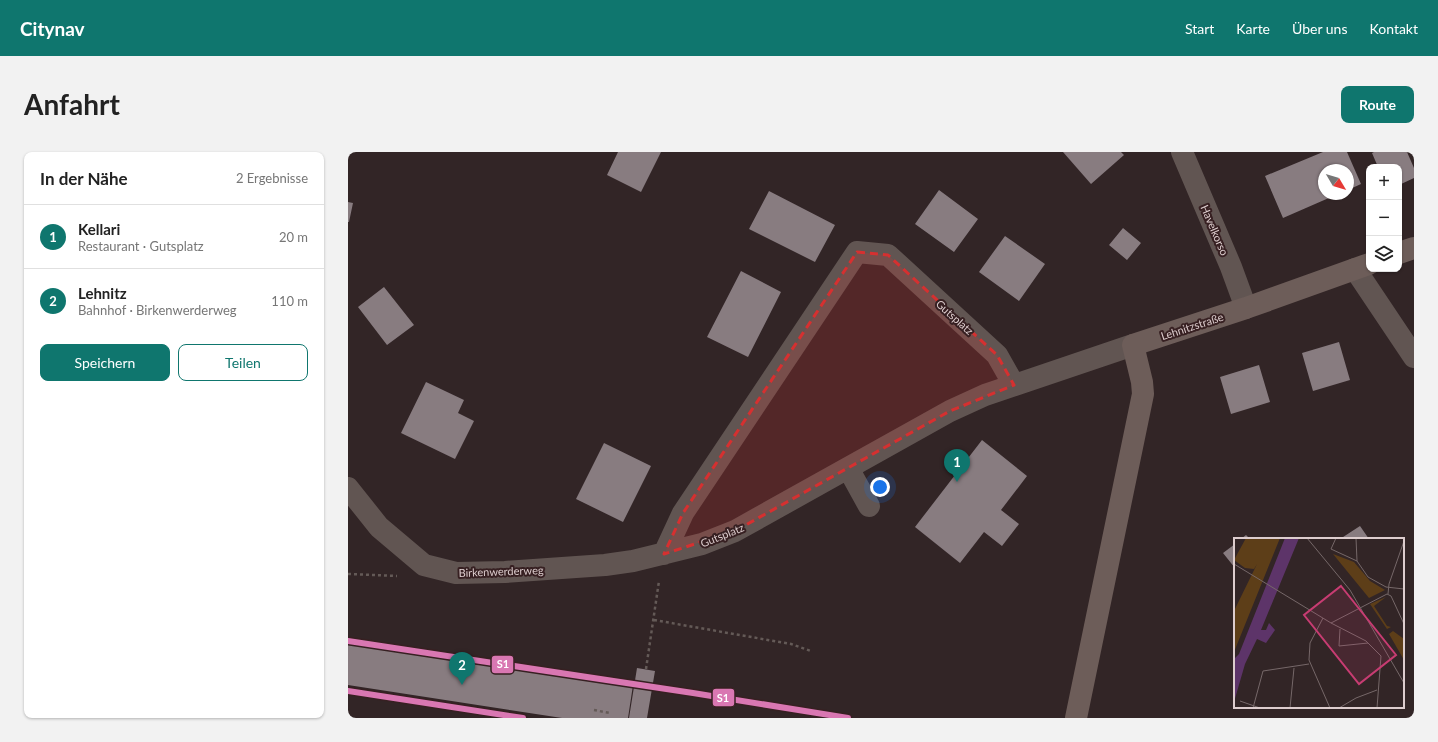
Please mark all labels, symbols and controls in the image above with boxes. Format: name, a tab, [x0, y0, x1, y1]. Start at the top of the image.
text: Citynav	[20, 17, 85, 40]
text: Start	[1185, 20, 1214, 37]
text: Karte	[1236, 20, 1270, 37]
text: Über uns	[1292, 20, 1347, 37]
text: Kontakt	[1369, 20, 1418, 37]
button: Route	[1341, 86, 1414, 123]
text: Anfahrt	[24, 87, 120, 121]
north arrow	[1318, 164, 1354, 200]
map controls	[1366, 164, 1402, 272]
button: +	[1366, 164, 1402, 200]
text: In der Nähe	[40, 168, 128, 189]
text: 2 Ergebnisse	[236, 170, 308, 186]
button: −	[1366, 200, 1402, 236]
street label: Havelkorso	[1198, 203, 1232, 257]
text: Kellari	[78, 220, 120, 238]
text: 1	[49, 229, 57, 245]
text: 20 m	[279, 229, 308, 245]
button: layers	[1366, 236, 1402, 272]
text: Restaurant · Gutsplatz	[78, 238, 204, 254]
text: Lehnitz	[78, 284, 127, 302]
text: 2	[49, 293, 57, 309]
text: 110 m	[271, 293, 308, 309]
street label: Gutsplatz	[934, 297, 976, 337]
text: Bahnhof · Birkenwerderweg	[78, 302, 237, 318]
street label: Lehnitzstraße	[1159, 310, 1225, 342]
button: Speichern	[40, 344, 170, 381]
button: Teilen	[178, 344, 308, 381]
pin: 1	[944, 449, 970, 482]
your location	[870, 477, 890, 497]
street label: Gutsplatz	[698, 520, 746, 550]
inset map	[1234, 538, 1404, 708]
street label: Birkenwerderweg	[458, 563, 544, 579]
pin: 2	[449, 652, 475, 685]
line badge: S1	[491, 655, 514, 674]
text: S1	[497, 657, 509, 670]
line badge: S1	[712, 688, 735, 707]
text: S1	[717, 691, 729, 704]

